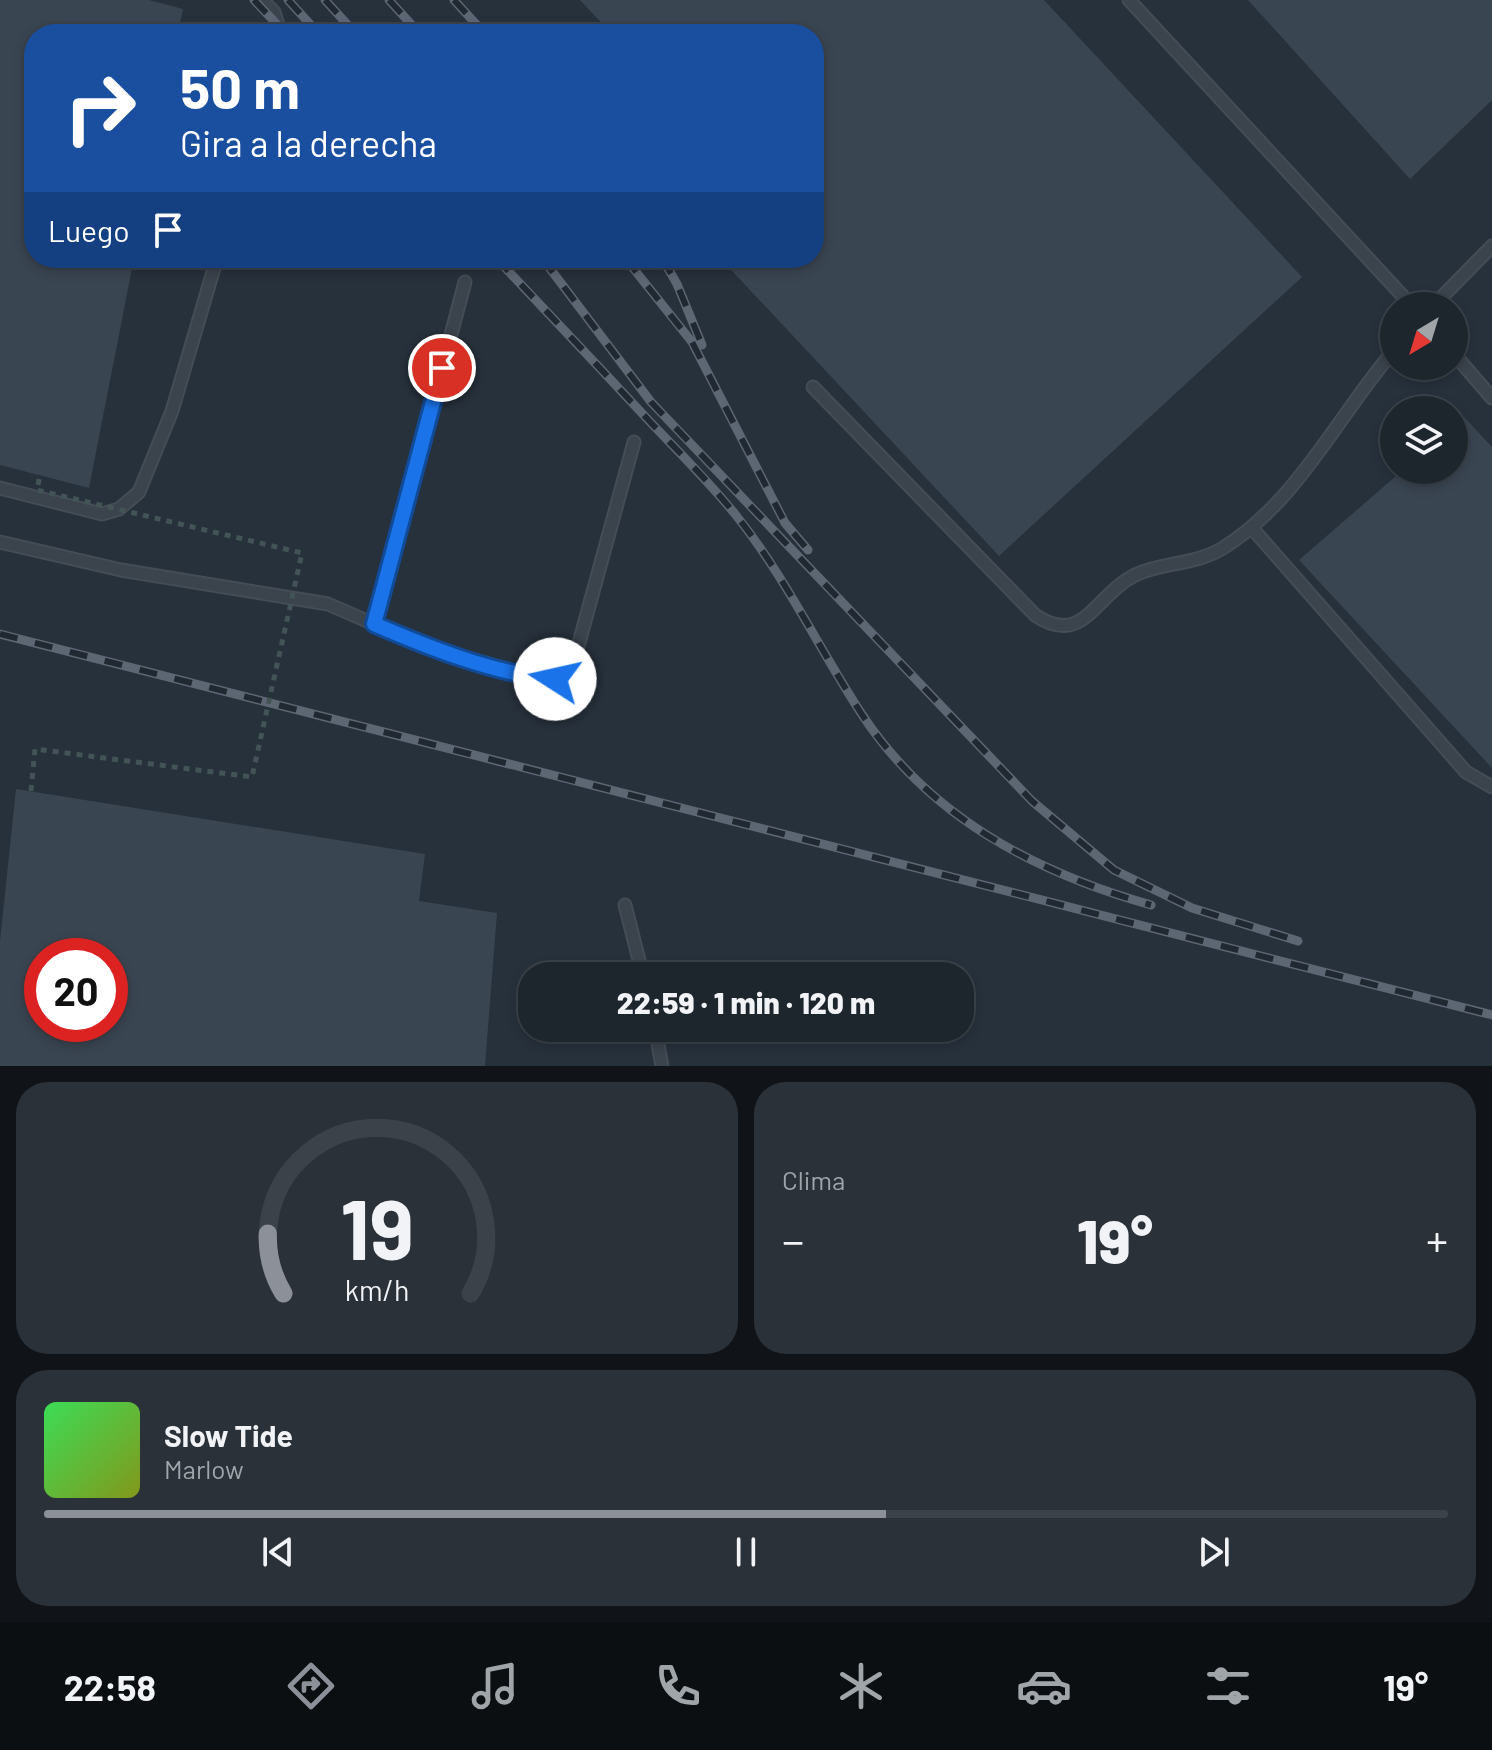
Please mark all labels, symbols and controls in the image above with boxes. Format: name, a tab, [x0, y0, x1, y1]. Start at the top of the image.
text: 50 m	[180, 53, 300, 120]
icon: right	[48, 56, 152, 160]
text: Gira a la derecha	[180, 121, 437, 164]
icon: arrive	[146, 208, 190, 252]
text: Luego	[48, 212, 130, 248]
north arrow	[1380, 292, 1468, 380]
map controls	[1380, 292, 1468, 484]
pin	[408, 334, 476, 402]
icon: arrive	[420, 346, 464, 390]
button: layers	[1380, 396, 1468, 484]
position arrow	[513, 637, 597, 721]
speed limit sign: 20	[24, 938, 128, 1042]
text: 22:59 · 1 min · 120 m	[617, 984, 875, 1020]
text: Clima	[782, 1164, 845, 1195]
text: 19	[340, 1177, 414, 1277]
text: 19°	[1077, 1204, 1153, 1276]
text: −	[782, 1213, 804, 1266]
text: +	[1426, 1213, 1448, 1266]
text: km/h	[345, 1272, 409, 1307]
text: Slow Tide	[164, 1417, 293, 1453]
text: Marlow	[164, 1453, 244, 1484]
icon: previous	[256, 1530, 300, 1574]
icon: pause	[724, 1530, 768, 1574]
icon: next	[1192, 1530, 1236, 1574]
icon: directions	[283, 1658, 339, 1714]
icon: music	[467, 1658, 523, 1714]
icon: phone	[650, 1658, 706, 1714]
icon: climate	[833, 1658, 889, 1714]
icon: car	[1016, 1658, 1072, 1714]
icon: filters	[1200, 1658, 1256, 1714]
text: 22:58	[64, 1665, 156, 1708]
text: 19°	[1383, 1665, 1428, 1708]

